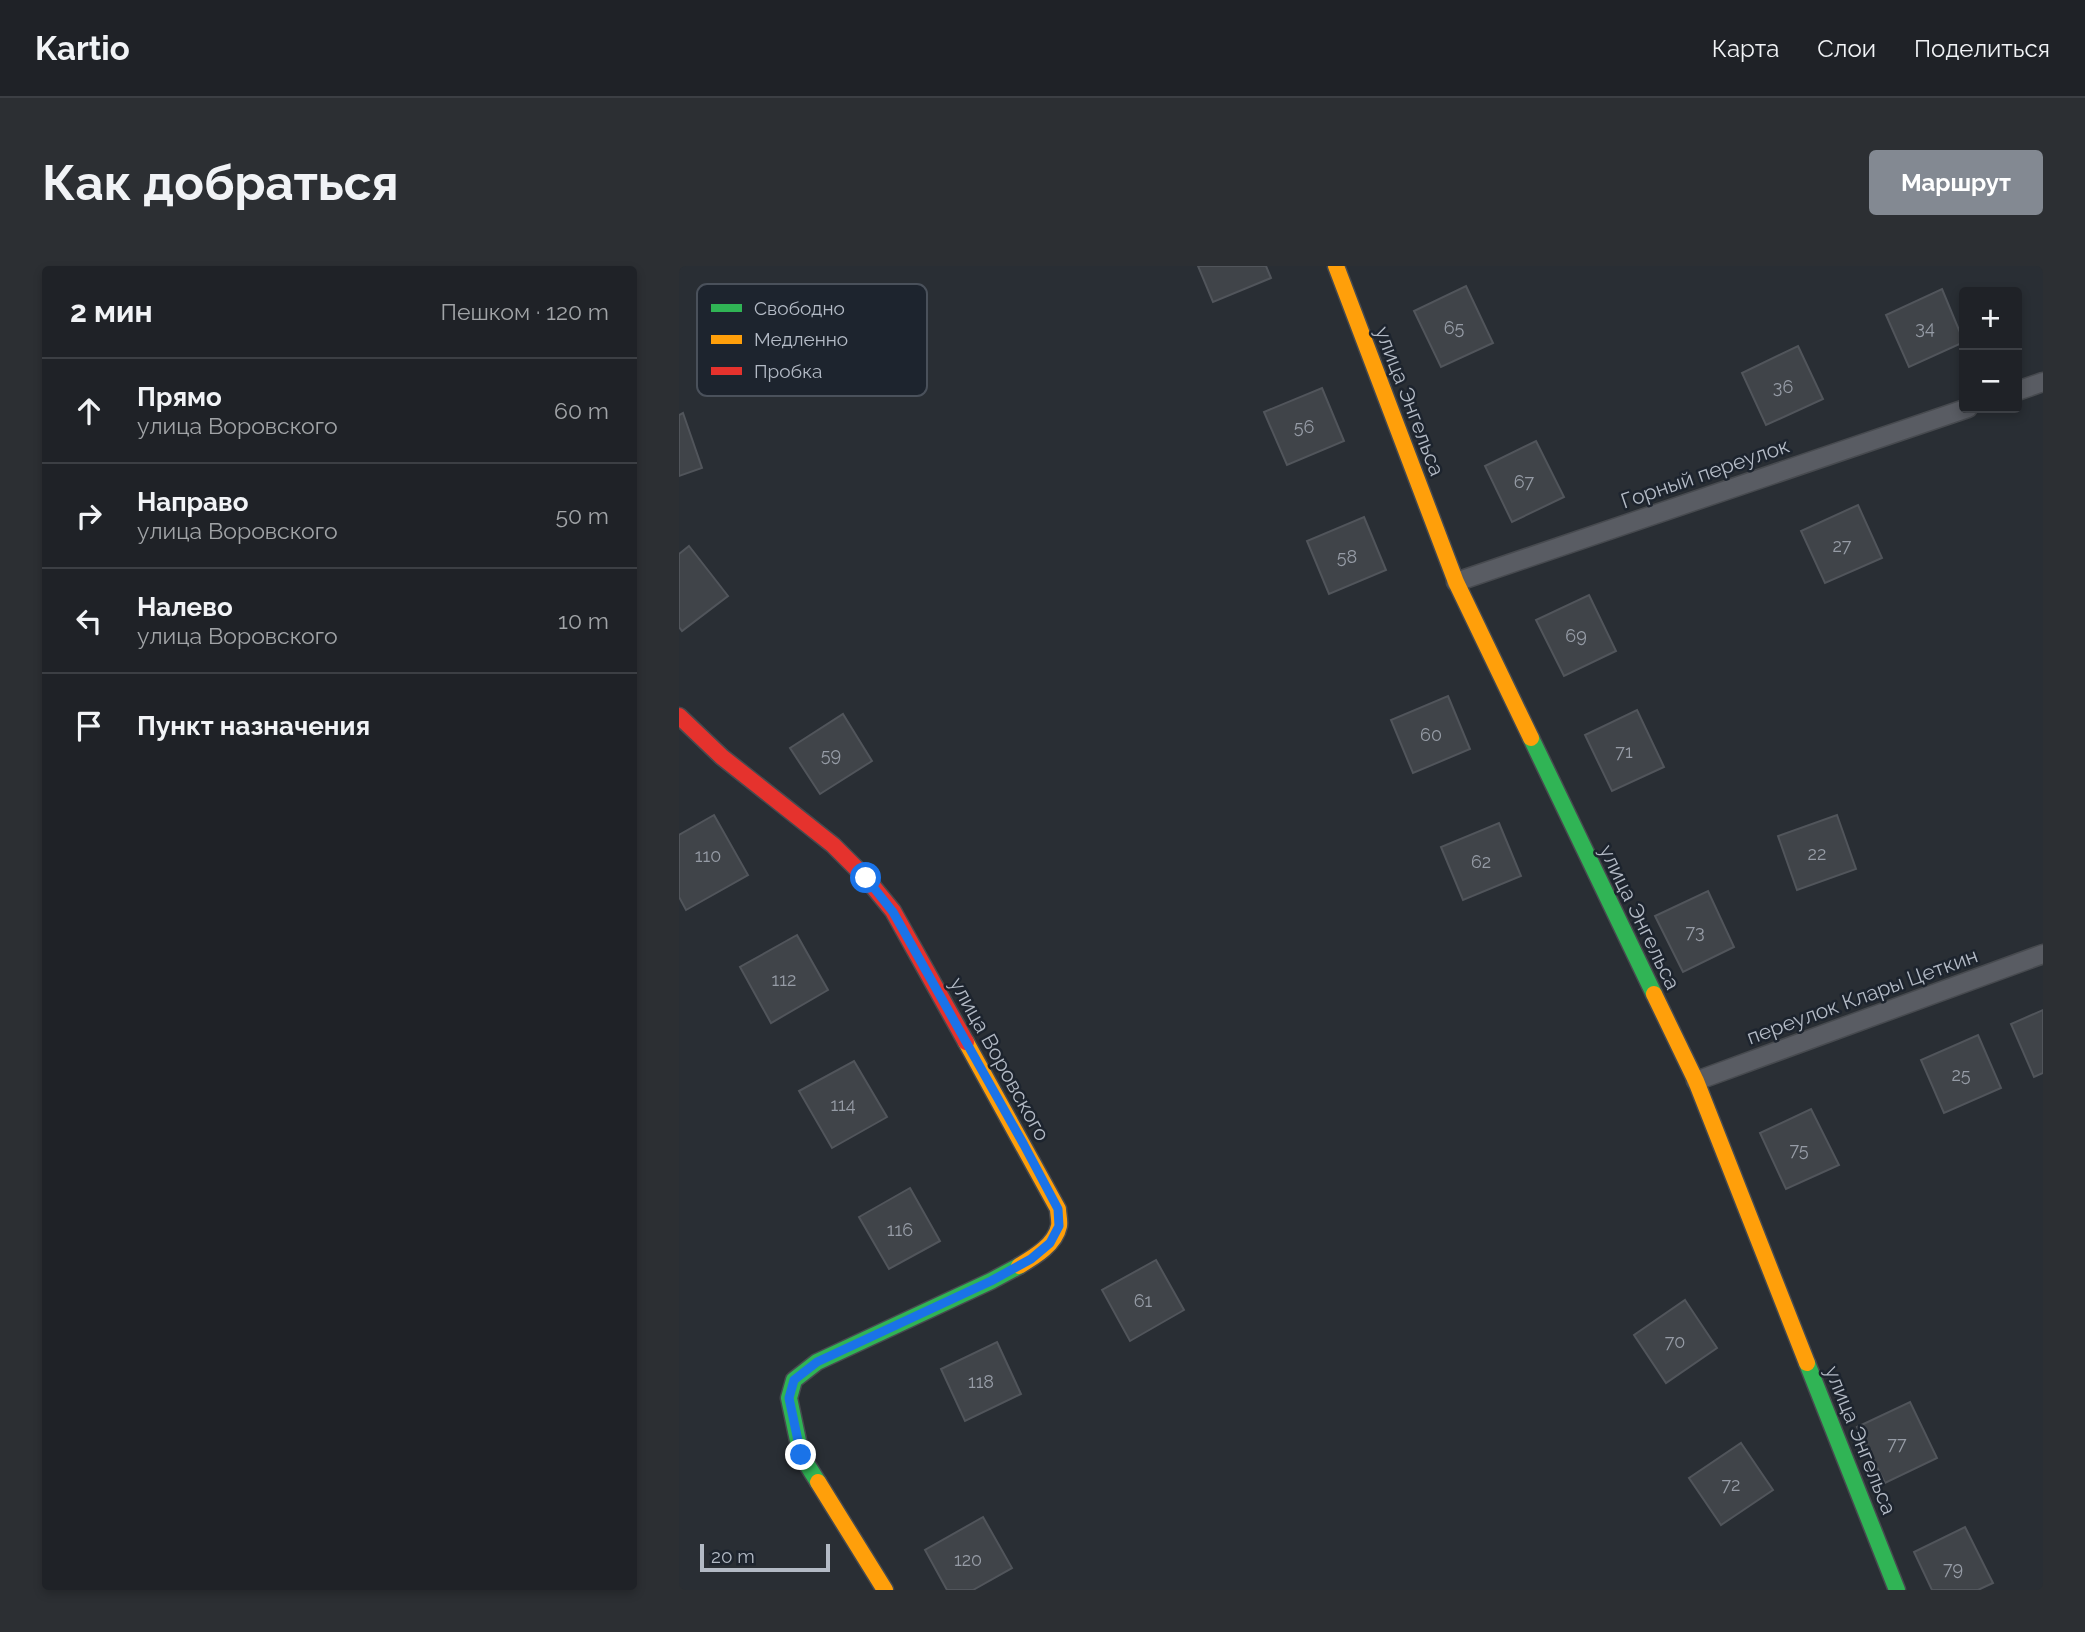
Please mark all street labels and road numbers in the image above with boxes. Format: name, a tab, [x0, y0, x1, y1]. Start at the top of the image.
street label: улица Энгельса	[1370, 323, 1450, 479]
street label: Горный переулок	[1617, 432, 1793, 514]
street label: улица Энгельса	[1594, 841, 1686, 993]
street label: переулок Клары Цеткин	[1743, 943, 1981, 1049]
street label: улица Воровского	[945, 973, 1055, 1145]
street label: улица Энгельса	[1820, 1362, 1902, 1518]

